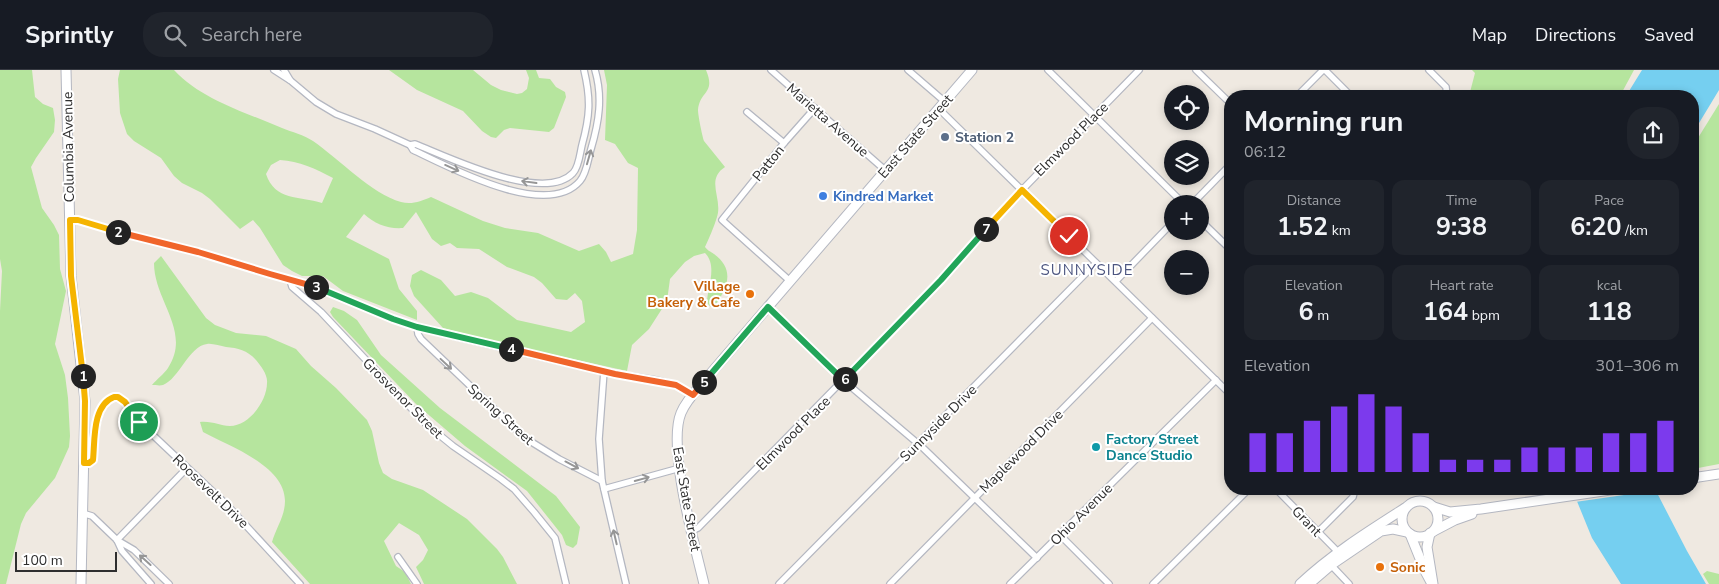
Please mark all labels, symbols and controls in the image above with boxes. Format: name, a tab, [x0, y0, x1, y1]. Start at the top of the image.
search box	[143, 12, 493, 57]
text: Sprintly	[25, 19, 113, 51]
icon: search	[161, 21, 189, 49]
text: Search here	[201, 22, 302, 48]
text: Map	[1472, 23, 1507, 47]
text: Directions	[1535, 23, 1616, 47]
text: Saved	[1644, 23, 1694, 47]
street label: Marietta Avenue	[782, 79, 873, 161]
map controls	[1164, 85, 1209, 295]
button: locate	[1164, 85, 1209, 130]
street label: East State Street	[874, 90, 957, 182]
street label: Columbia Avenue	[58, 91, 79, 203]
street label: Elmwood Place	[1030, 98, 1113, 181]
text: Morning run	[1244, 103, 1403, 141]
button: share	[1627, 107, 1679, 159]
place label: Station 2	[955, 128, 1014, 147]
marker: Station 2	[939, 131, 951, 143]
button: layers	[1164, 140, 1209, 185]
street label: Patton	[748, 141, 789, 185]
text: 06:12	[1244, 141, 1286, 163]
one-way arrow	[584, 149, 594, 165]
one-way arrow	[444, 164, 459, 174]
one-way arrow	[521, 177, 537, 187]
place label: Kindred Market	[833, 187, 934, 206]
marker: Kindred Market	[817, 190, 829, 202]
text: Distance	[1287, 191, 1341, 210]
text: Time	[1446, 191, 1477, 210]
text: Pace	[1594, 191, 1624, 210]
button: +	[1164, 195, 1209, 240]
text: 1.52	[1277, 210, 1328, 244]
text: 9:38	[1436, 210, 1487, 244]
text: 6:20	[1570, 210, 1622, 244]
pin	[1048, 215, 1090, 257]
pin: 7	[974, 216, 998, 242]
pin: 2	[106, 220, 130, 244]
text: 7	[982, 220, 991, 239]
text: km	[1328, 221, 1351, 240]
text: /km	[1622, 221, 1648, 240]
icon: check	[1055, 222, 1083, 250]
text: 2	[114, 223, 123, 242]
button: −	[1164, 250, 1209, 295]
district label: SUNNYSIDE	[1041, 260, 1133, 280]
pin: 3	[304, 274, 328, 300]
text: Elevation	[1285, 276, 1343, 295]
text: Heart rate	[1429, 276, 1494, 295]
text: kcal	[1597, 276, 1622, 295]
place label: Village Bakery & Cafe	[647, 277, 740, 312]
text: 3	[312, 278, 321, 297]
marker: Village Bakery & Cafe	[744, 288, 756, 300]
text: 6	[1299, 295, 1314, 329]
text: 164	[1423, 295, 1468, 329]
text: 118	[1587, 295, 1632, 329]
text: m	[1314, 306, 1329, 325]
text: bpm	[1468, 306, 1500, 325]
pin: 4	[498, 336, 524, 362]
text: 4	[507, 340, 516, 359]
street label: Grosvenor Street	[358, 354, 447, 443]
text: Elevation	[1244, 355, 1310, 377]
text: 301–306 m	[1596, 355, 1679, 377]
one-way arrow	[440, 358, 453, 370]
pin: 1	[70, 364, 96, 388]
pin: 6	[832, 366, 858, 392]
text: 1	[79, 367, 88, 386]
pin: 5	[692, 370, 716, 394]
text: 6	[841, 370, 850, 389]
text: 5	[700, 373, 709, 392]
street label: Spring Street	[463, 380, 538, 449]
street label: Sunnyside Drive	[896, 381, 981, 466]
street label: Elmwood Place	[752, 392, 835, 475]
pin	[118, 401, 160, 443]
street label: Maplewood Drive	[975, 405, 1067, 497]
icon: arrive	[125, 408, 153, 436]
place label: Factory Street Dance Studio	[1106, 430, 1199, 465]
marker: Factory Street Dance Studio	[1090, 441, 1102, 453]
street label: East State Street	[668, 445, 705, 553]
street label: Roosevelt Drive	[168, 450, 253, 533]
one-way arrow	[564, 461, 578, 471]
one-way arrow	[634, 473, 650, 483]
street label: Ohio Avenue	[1046, 479, 1117, 550]
street label: Grant	[1288, 502, 1326, 541]
one-way arrow	[610, 529, 619, 545]
scale bar	[15, 549, 118, 572]
text: 100 m	[22, 551, 63, 570]
one-way arrow	[138, 554, 151, 565]
place label: Sonic	[1390, 558, 1426, 577]
marker: Sonic	[1374, 561, 1386, 573]

